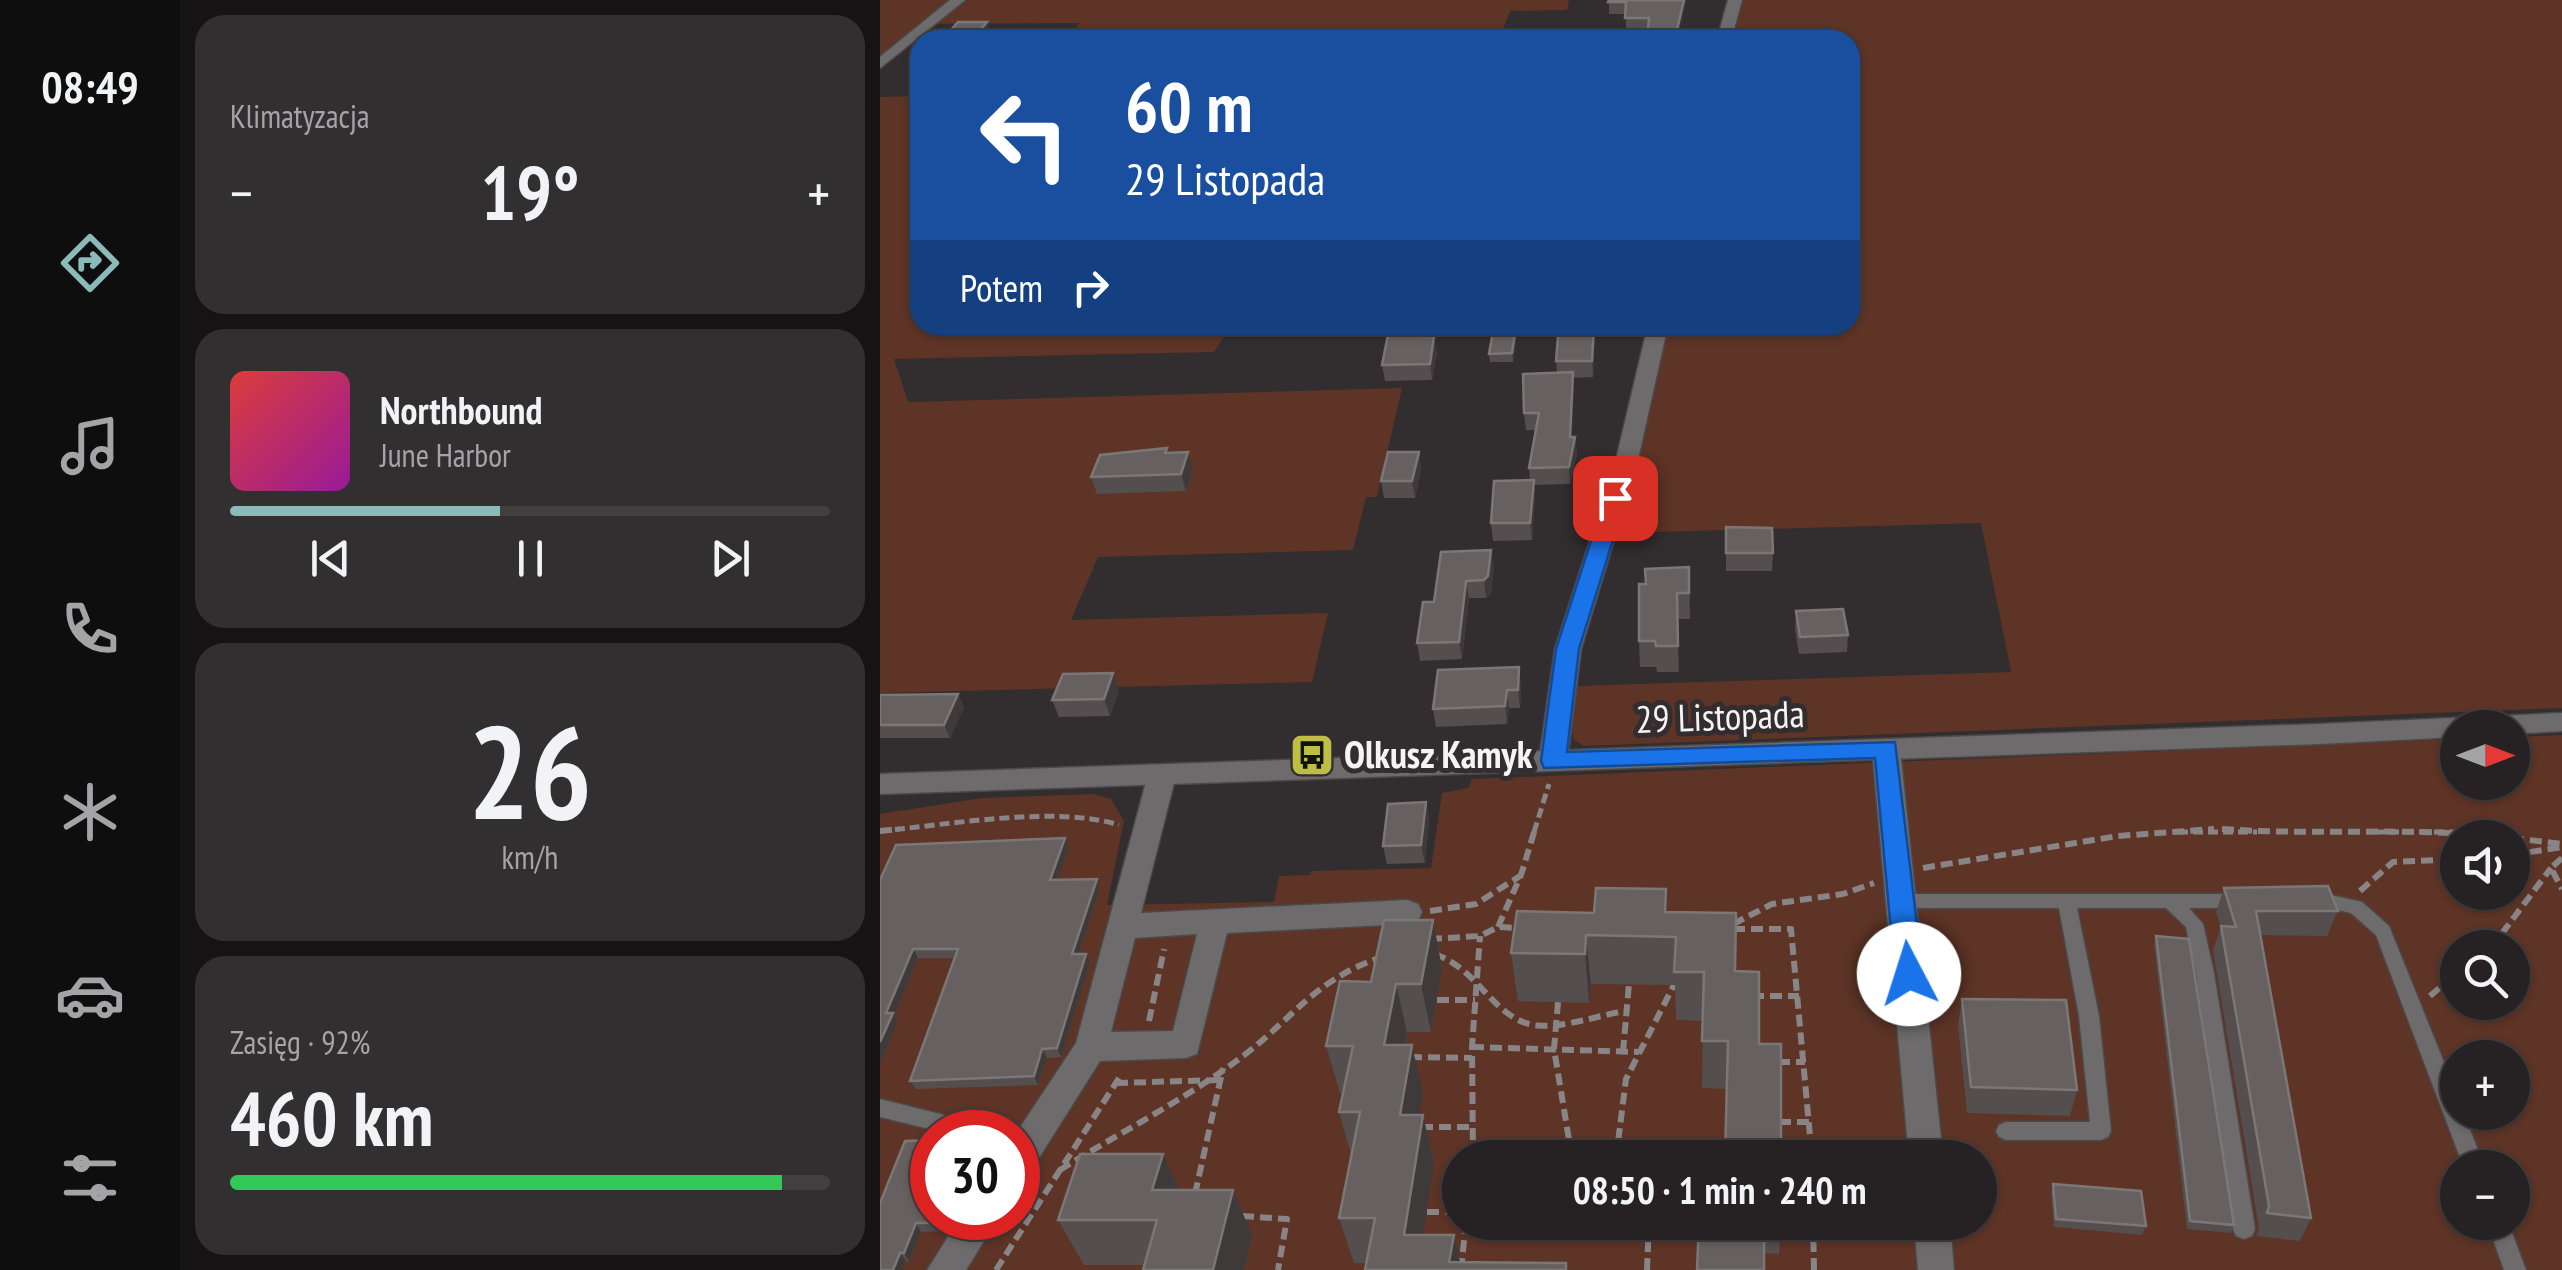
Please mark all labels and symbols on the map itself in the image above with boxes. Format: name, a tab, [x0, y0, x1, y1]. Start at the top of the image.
pin	[1573, 456, 1658, 541]
street label: 29 Listopada	[1635, 688, 1805, 743]
north arrow	[2440, 710, 2530, 800]
place label: Olkusz Kamyk	[1344, 729, 1533, 778]
bus stop icon: Olkusz Kamyk	[1289, 732, 1335, 778]
position arrow	[1857, 922, 1961, 1026]
speed limit sign: 30	[910, 1110, 1040, 1240]

